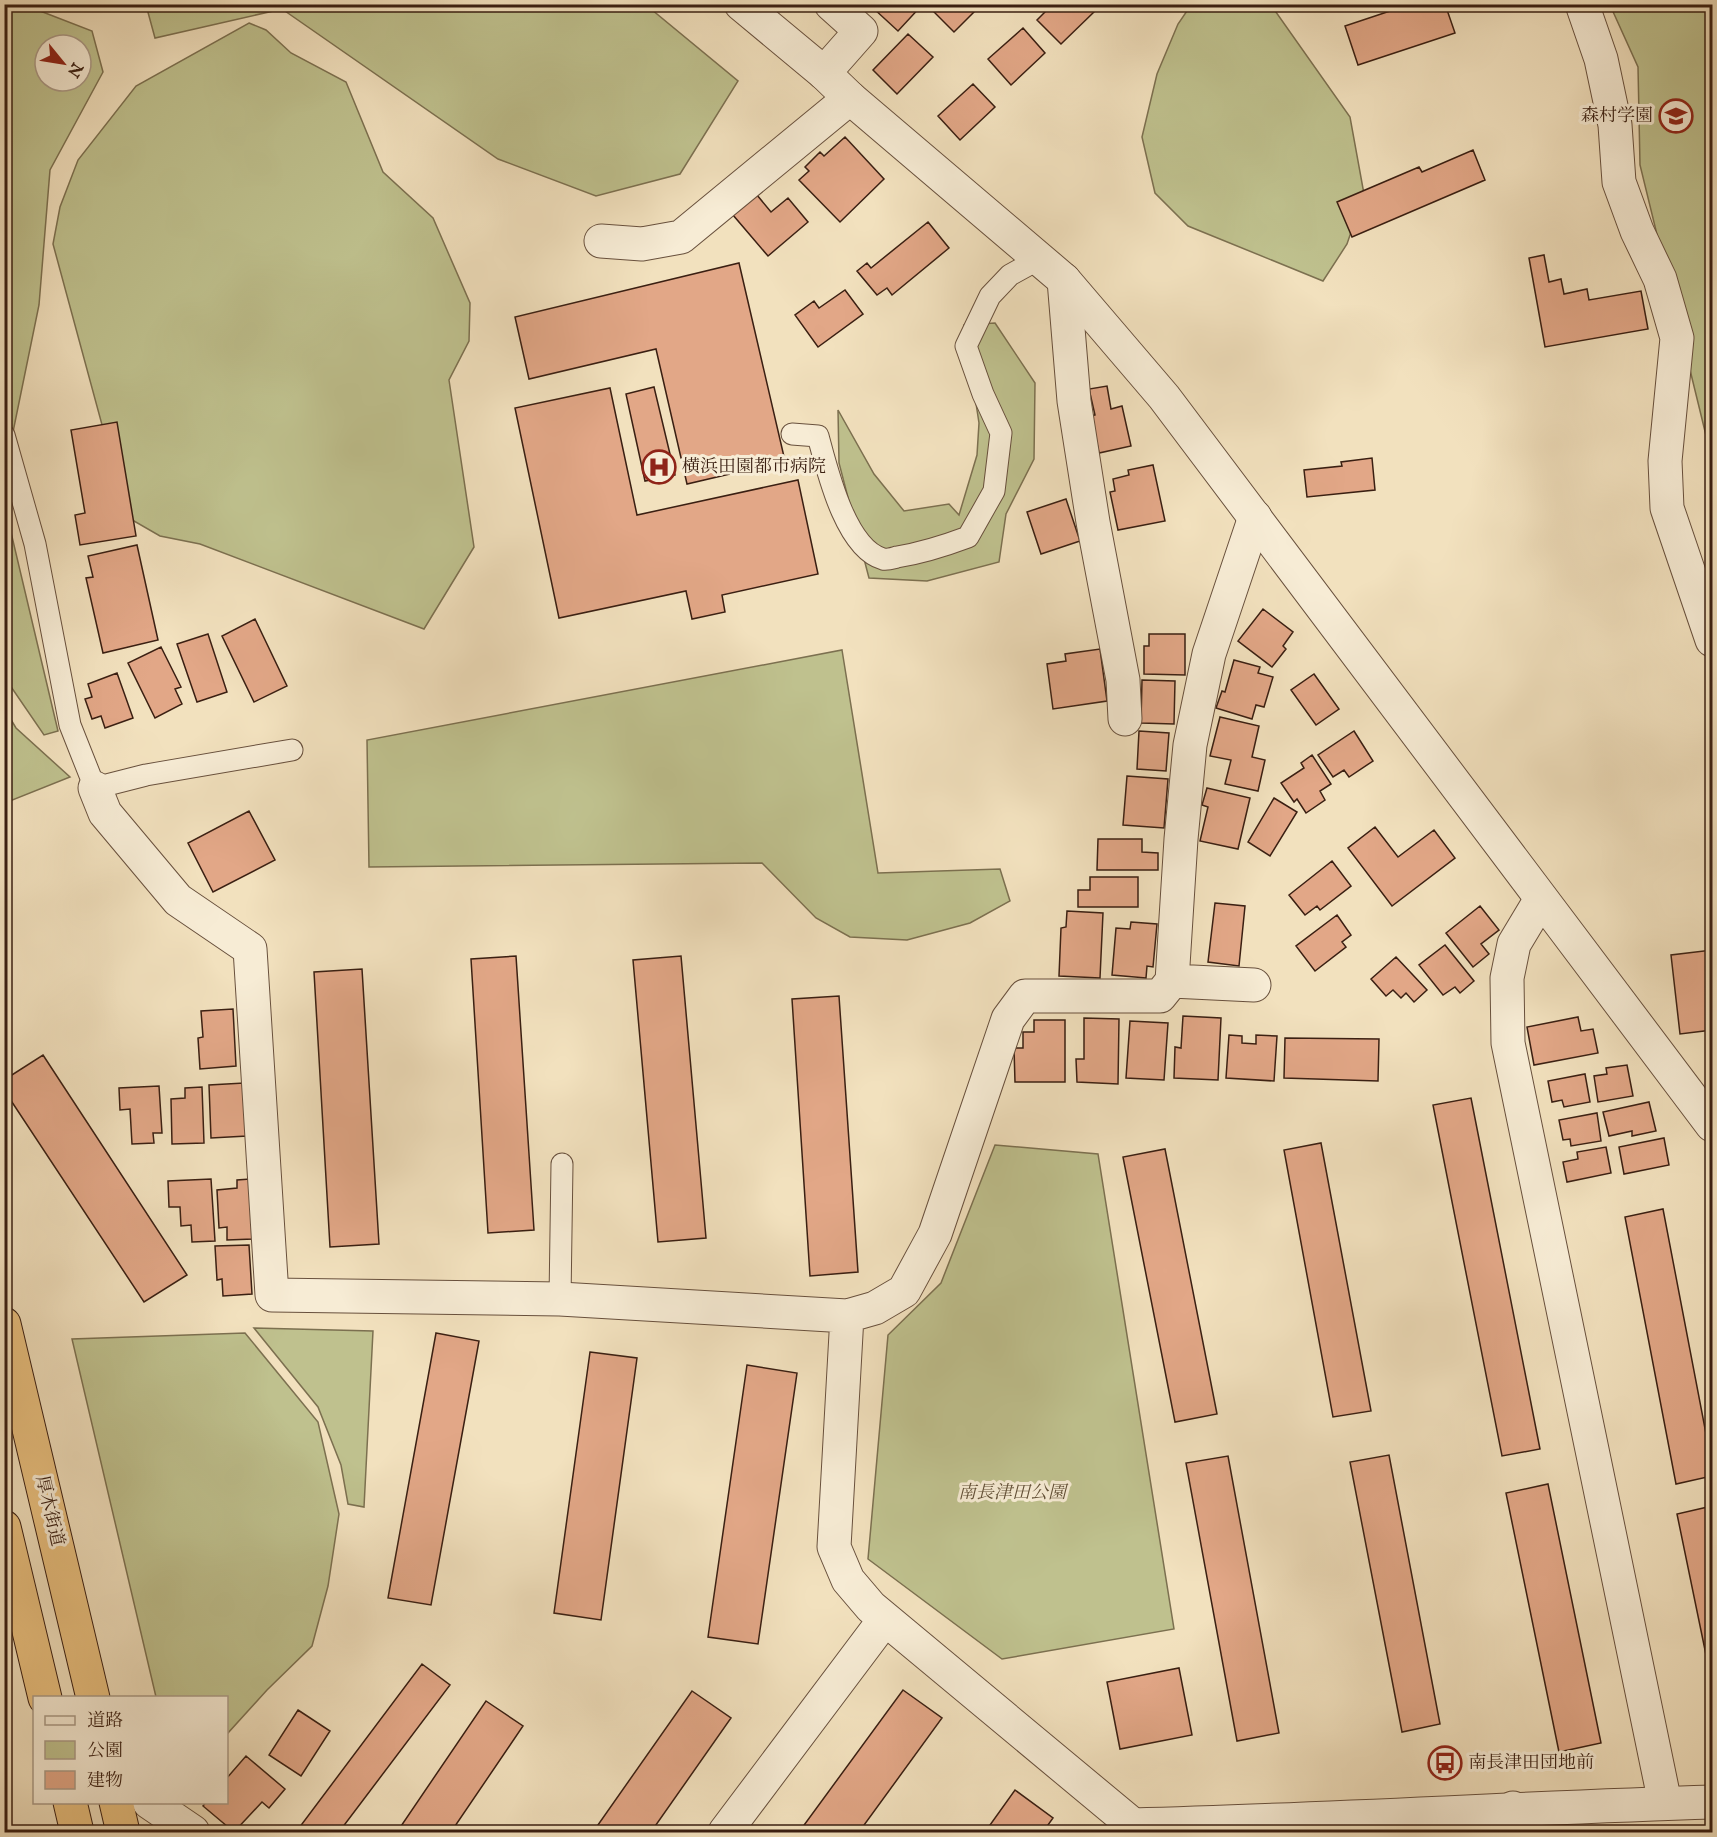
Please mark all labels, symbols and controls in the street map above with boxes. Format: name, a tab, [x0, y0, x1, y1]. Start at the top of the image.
north arrow	[33, 33, 93, 93]
text: N	[62, 58, 87, 81]
school or university icon: 森村学園	[1658, 98, 1694, 134]
place label: 森村学園	[1581, 105, 1653, 128]
hospital icon: 横浜田園都市病院	[641, 449, 677, 485]
place label: 横浜田園都市病院	[682, 456, 826, 479]
street label: 厚木街道	[30, 1473, 68, 1549]
park label: 南長津田公園	[958, 1482, 1069, 1505]
legend	[33, 1696, 228, 1804]
text: 道路	[87, 1710, 123, 1733]
text: 公園	[87, 1740, 123, 1763]
bus stop icon: 南長津田団地前	[1427, 1745, 1463, 1781]
place label: 南長津田団地前	[1468, 1752, 1594, 1775]
text: 建物	[87, 1770, 123, 1793]

